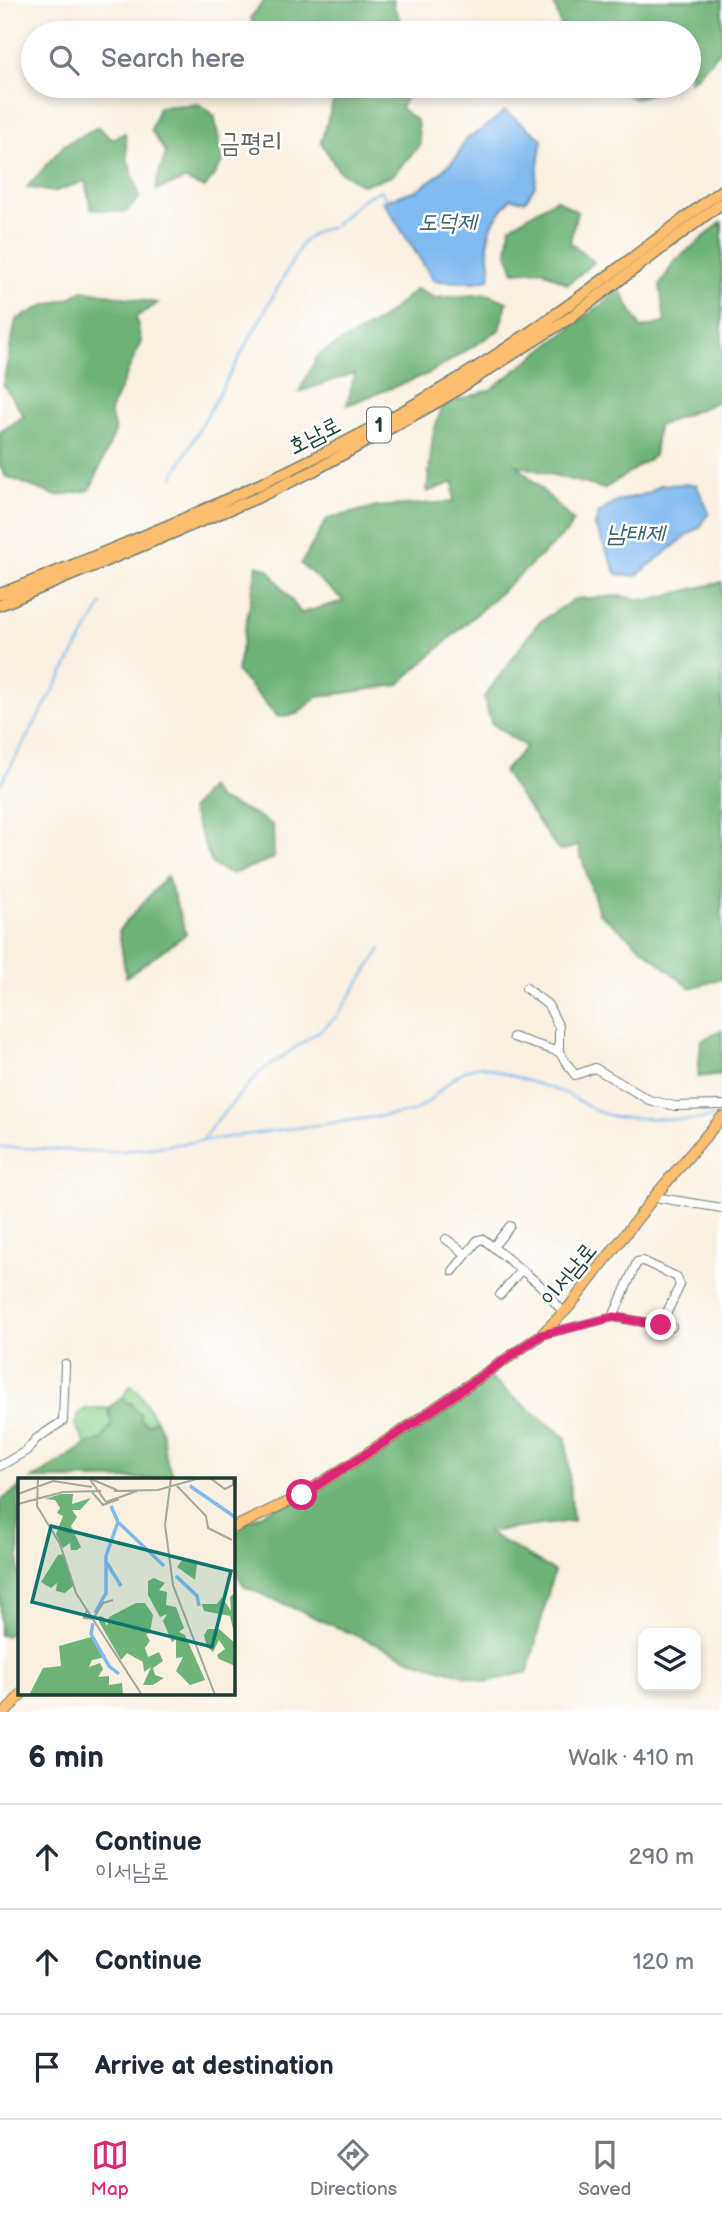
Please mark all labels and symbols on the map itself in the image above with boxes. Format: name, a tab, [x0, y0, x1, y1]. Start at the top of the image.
district label: 금평리	[220, 128, 282, 159]
water label: 도덕제	[418, 208, 480, 237]
road number: 1	[367, 408, 391, 442]
street label: 호남로	[283, 411, 346, 461]
water label: 남태제	[606, 519, 668, 548]
street label: 이서남로	[535, 1237, 603, 1312]
route end	[645, 1309, 676, 1340]
inset map	[18, 1478, 234, 1694]
route start	[286, 1479, 317, 1510]

